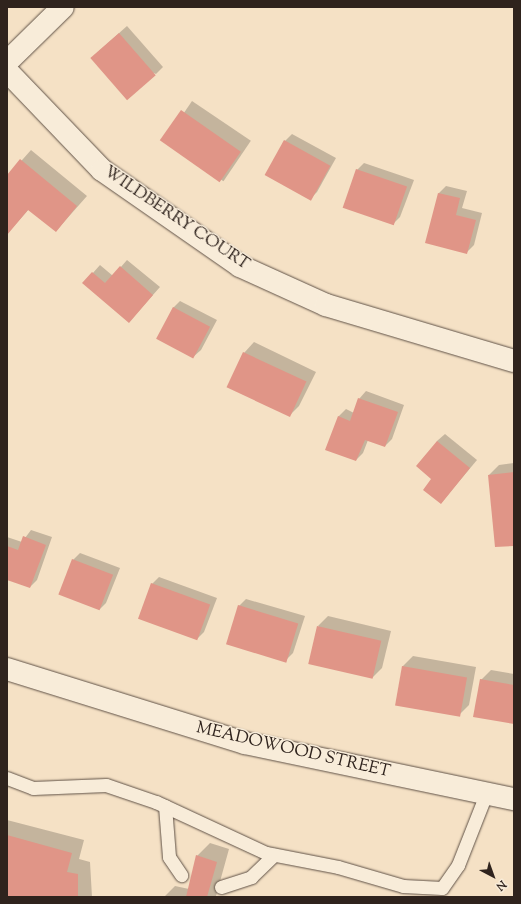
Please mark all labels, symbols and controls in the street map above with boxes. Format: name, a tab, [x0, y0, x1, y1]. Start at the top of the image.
street label: WILDBERRY COURT	[99, 163, 253, 275]
street label: MEADOWOOD STREET	[194, 719, 392, 783]
north arrow	[473, 856, 513, 896]
text: N	[492, 876, 509, 894]

